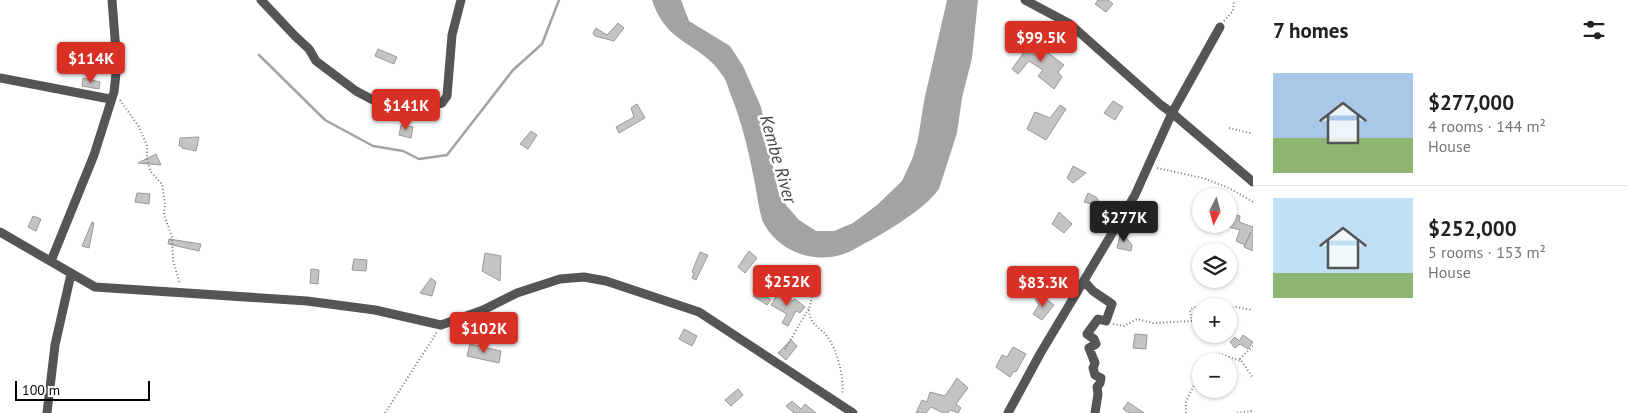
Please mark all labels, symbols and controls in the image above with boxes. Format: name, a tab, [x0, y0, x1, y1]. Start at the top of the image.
icon: filters	[1580, 16, 1608, 44]
text: 7 homes	[1273, 17, 1348, 44]
pin: $99.5K	[1000, 20, 1082, 63]
text: $99.5K	[1016, 27, 1066, 47]
pin: $114K	[56, 42, 126, 84]
text: $114K	[68, 48, 114, 68]
pin: $141K	[371, 88, 441, 131]
text: $277,000	[1428, 89, 1514, 116]
icon: home	[1313, 93, 1373, 153]
text: $141K	[383, 95, 429, 115]
water label: Kembe River	[755, 112, 802, 207]
text: 4 rooms · 144 m²	[1428, 116, 1546, 136]
text: House	[1428, 136, 1471, 156]
north arrow	[1192, 188, 1238, 232]
map controls	[1192, 188, 1237, 398]
pin: $277K	[1089, 200, 1159, 243]
text: $277K	[1101, 207, 1147, 227]
text: $252,000	[1428, 215, 1517, 242]
icon: home	[1313, 218, 1373, 278]
text: 5 rooms · 153 m²	[1428, 242, 1546, 262]
button: layers	[1192, 243, 1237, 288]
text: House	[1428, 262, 1471, 282]
pin: $252K	[752, 264, 822, 307]
pin: $83.3K	[1002, 266, 1084, 308]
text: $252K	[764, 271, 810, 291]
text: $83.3K	[1018, 272, 1068, 292]
button: +	[1192, 298, 1237, 343]
pin: $102K	[449, 312, 519, 354]
text: $102K	[461, 318, 507, 338]
button: −	[1192, 353, 1237, 398]
scale bar	[15, 378, 150, 401]
text: 100 m	[22, 381, 60, 399]

